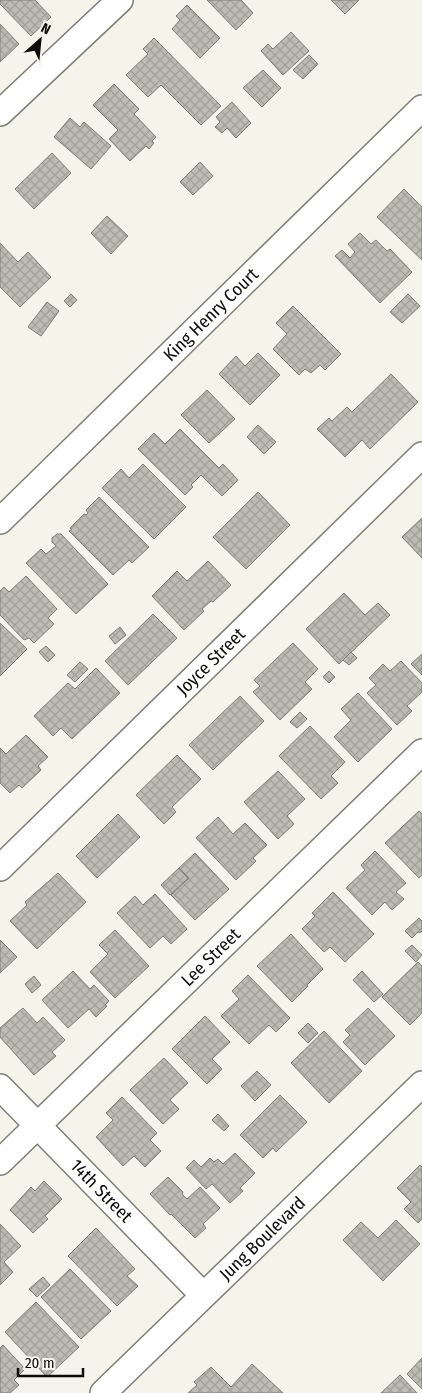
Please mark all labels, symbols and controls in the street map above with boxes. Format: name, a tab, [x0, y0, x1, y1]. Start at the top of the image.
north arrow	[15, 15, 65, 65]
text: N	[38, 19, 53, 38]
street label: King Henry Court	[159, 263, 263, 366]
street label: Joyce Street	[172, 623, 250, 700]
street label: Lee Street	[177, 923, 245, 991]
street label: 14th Street	[66, 1155, 137, 1227]
street label: Jung Boulevard	[215, 1192, 310, 1285]
scale bar	[18, 1346, 82, 1378]
text: 20 m	[25, 1354, 55, 1372]

